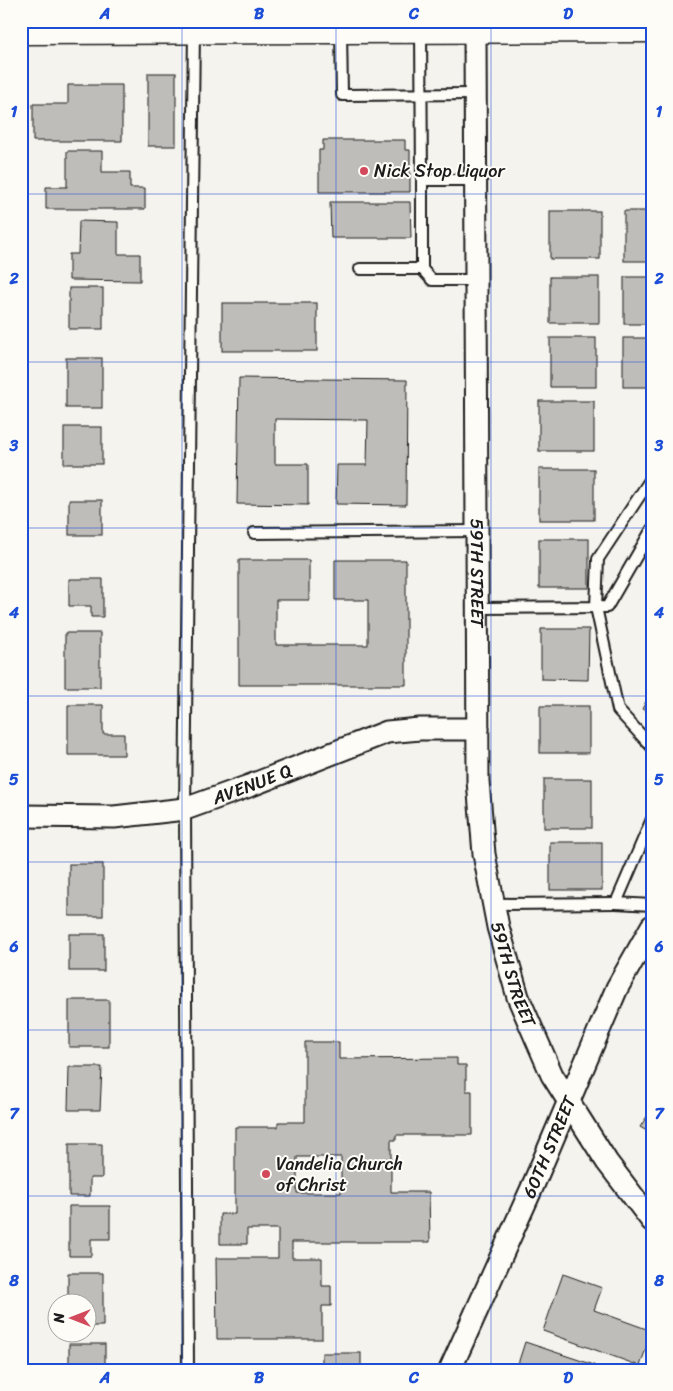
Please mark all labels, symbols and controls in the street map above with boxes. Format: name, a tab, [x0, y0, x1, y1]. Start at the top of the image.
text: A	[99, 0, 110, 28]
text: B	[254, 0, 265, 28]
text: C	[408, 0, 420, 28]
text: D	[563, 0, 573, 28]
text: 1	[11, 97, 18, 126]
text: 1	[656, 97, 663, 126]
place label: Nick Stop Liquor	[374, 155, 506, 187]
marker: Nick Stop Liquor	[358, 165, 370, 177]
text: 2	[8, 264, 19, 293]
text: 2	[653, 264, 664, 293]
text: 3	[9, 431, 19, 460]
text: 3	[654, 431, 664, 460]
street label: 59TH STREET	[461, 518, 493, 629]
text: 4	[8, 598, 19, 627]
text: 4	[653, 598, 664, 627]
street label: AVENUE Q	[207, 755, 297, 814]
text: 5	[9, 765, 19, 794]
text: 5	[654, 765, 664, 794]
street label: 59TH STREET	[481, 918, 546, 1033]
text: 6	[8, 932, 19, 961]
text: 6	[653, 932, 664, 961]
street label: 60TH STREET	[513, 1090, 586, 1204]
text: 7	[9, 1099, 20, 1128]
text: 7	[654, 1099, 665, 1128]
place label: Vandelia Church of Christ	[276, 1148, 403, 1201]
marker: Vandelia Church of Christ	[260, 1168, 272, 1180]
text: 8	[8, 1266, 19, 1295]
text: 8	[653, 1266, 664, 1295]
north arrow	[48, 1294, 98, 1344]
text: N	[47, 1313, 72, 1324]
text: A	[99, 1363, 110, 1391]
text: B	[254, 1363, 265, 1391]
text: C	[408, 1363, 420, 1391]
text: D	[563, 1363, 573, 1391]

